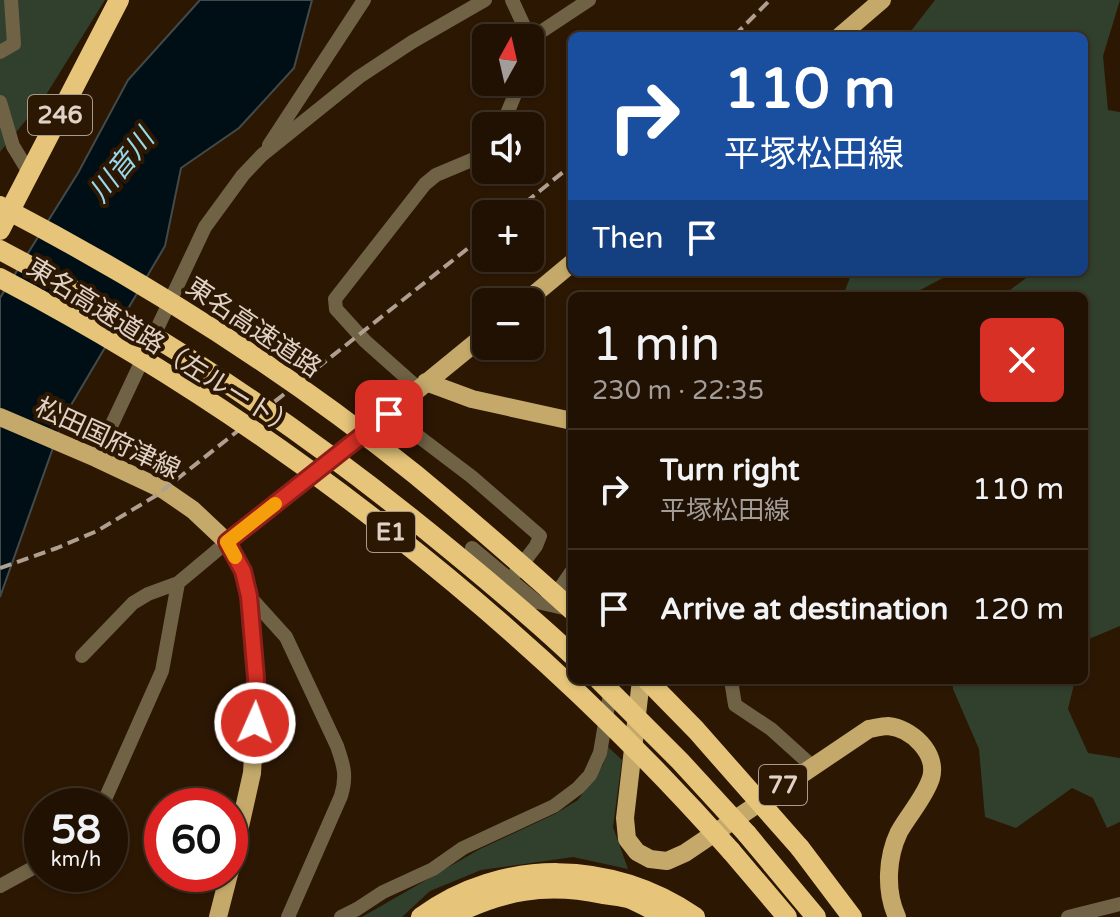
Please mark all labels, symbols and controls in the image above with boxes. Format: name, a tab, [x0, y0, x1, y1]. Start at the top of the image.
north arrow	[472, 24, 544, 96]
map controls	[472, 24, 544, 360]
text: 110 m	[724, 56, 895, 123]
icon: right	[592, 64, 696, 168]
road number: 246	[28, 95, 92, 135]
button: sound	[472, 112, 544, 184]
water label: 川音川	[82, 120, 163, 209]
text: 平塚松田線	[724, 133, 904, 176]
button: +	[472, 200, 544, 272]
icon: arrive	[680, 216, 724, 260]
text: Then	[592, 220, 664, 257]
street label: 東名高速道路（左ルート）	[21, 252, 302, 443]
street label: 東名高速道路	[180, 271, 327, 384]
button: −	[472, 288, 544, 360]
text: 1 min	[592, 316, 720, 374]
button: close	[980, 318, 1064, 402]
text: 230 m · 22:35	[592, 375, 764, 406]
pin	[355, 380, 423, 448]
street label: 松田国府津線	[31, 391, 185, 485]
icon: arrive	[367, 392, 411, 436]
text: Turn right	[660, 452, 800, 489]
icon: right	[592, 467, 636, 511]
text: 110 m	[972, 471, 1064, 508]
text: 平塚松田線	[660, 495, 790, 526]
road number: E1	[367, 512, 415, 552]
icon: arrive	[592, 587, 636, 631]
text: Arrive at destination	[660, 591, 948, 628]
text: 120 m	[972, 591, 1064, 628]
position arrow	[213, 681, 297, 765]
road number: 77	[759, 765, 807, 805]
speed limit sign: 60	[144, 788, 248, 892]
text: 58	[51, 806, 101, 854]
text: km/h	[51, 848, 101, 872]

